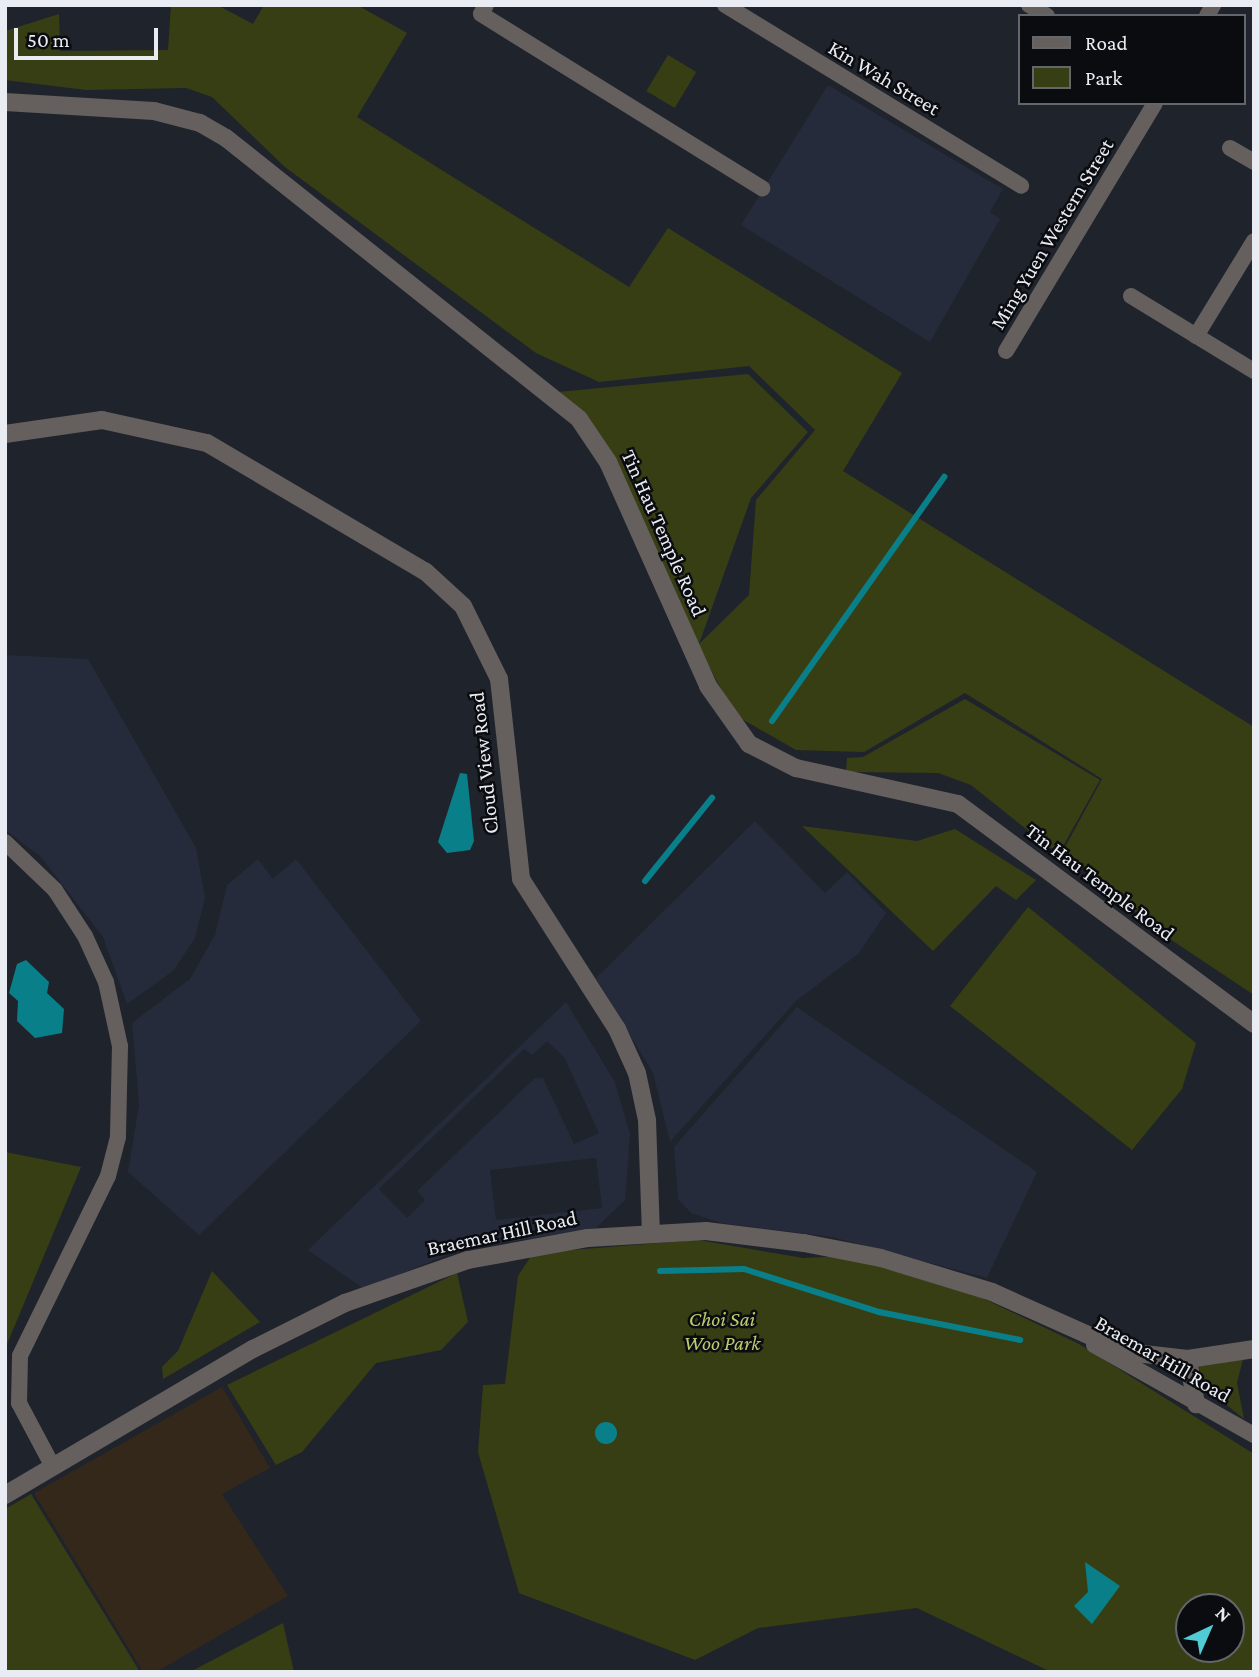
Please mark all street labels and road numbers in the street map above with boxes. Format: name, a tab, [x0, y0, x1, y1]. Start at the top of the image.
street label: Kin Wah Street	[824, 35, 944, 121]
street label: Ming Yuen Western Street	[985, 134, 1119, 334]
street label: Tin Hau Temple Road	[616, 446, 712, 620]
street label: Cloud View Road	[464, 691, 504, 835]
street label: Tin Hau Temple Road	[1021, 818, 1179, 946]
street label: Braemar Hill Road	[425, 1205, 579, 1261]
street label: Braemar Hill Road	[1091, 1310, 1235, 1408]

